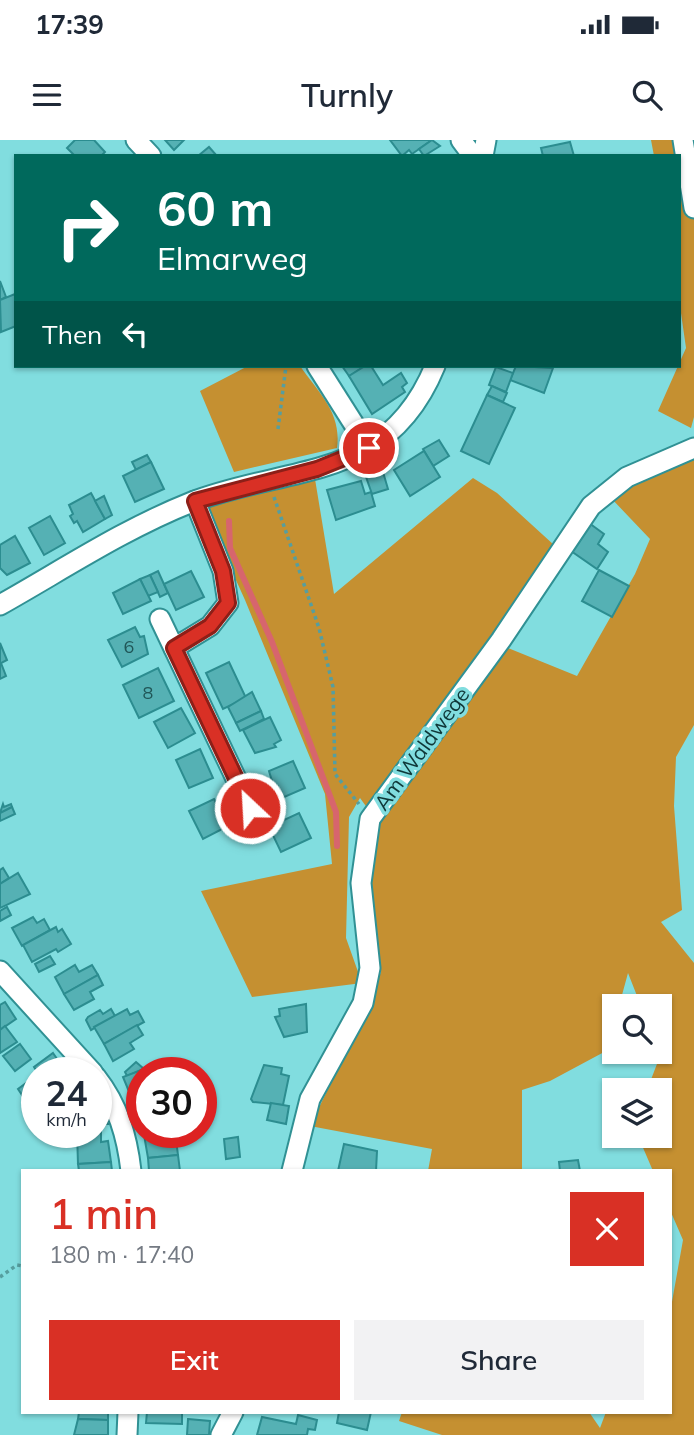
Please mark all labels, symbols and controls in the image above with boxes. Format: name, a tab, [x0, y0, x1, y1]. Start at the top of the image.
text: 17:39	[35, 8, 104, 41]
text: Turnly	[301, 75, 393, 115]
icon: menu	[28, 76, 66, 114]
icon: search	[628, 76, 666, 114]
text: 60 m	[157, 177, 273, 238]
icon: right	[42, 182, 133, 273]
text: Elmarweg	[157, 238, 308, 278]
icon: left	[116, 315, 154, 353]
text: Then	[42, 318, 102, 351]
pin	[339, 418, 399, 478]
icon: arrive	[350, 429, 388, 467]
house number: 6	[124, 635, 134, 658]
house number: 8	[143, 681, 153, 704]
street label: Am Waldwege	[368, 682, 474, 815]
position arrow	[213, 771, 287, 845]
map controls	[602, 994, 672, 1148]
button: search	[602, 994, 672, 1064]
speed limit sign: 30	[126, 1057, 217, 1148]
text: 24	[45, 1071, 88, 1115]
button: layers	[602, 1078, 672, 1148]
text: km/h	[46, 1108, 87, 1131]
text: 1 min	[49, 1187, 158, 1240]
button: close	[570, 1192, 644, 1266]
text: 180 m · 17:40	[49, 1240, 194, 1269]
button: Exit	[49, 1320, 340, 1400]
button: Share	[354, 1320, 644, 1400]

